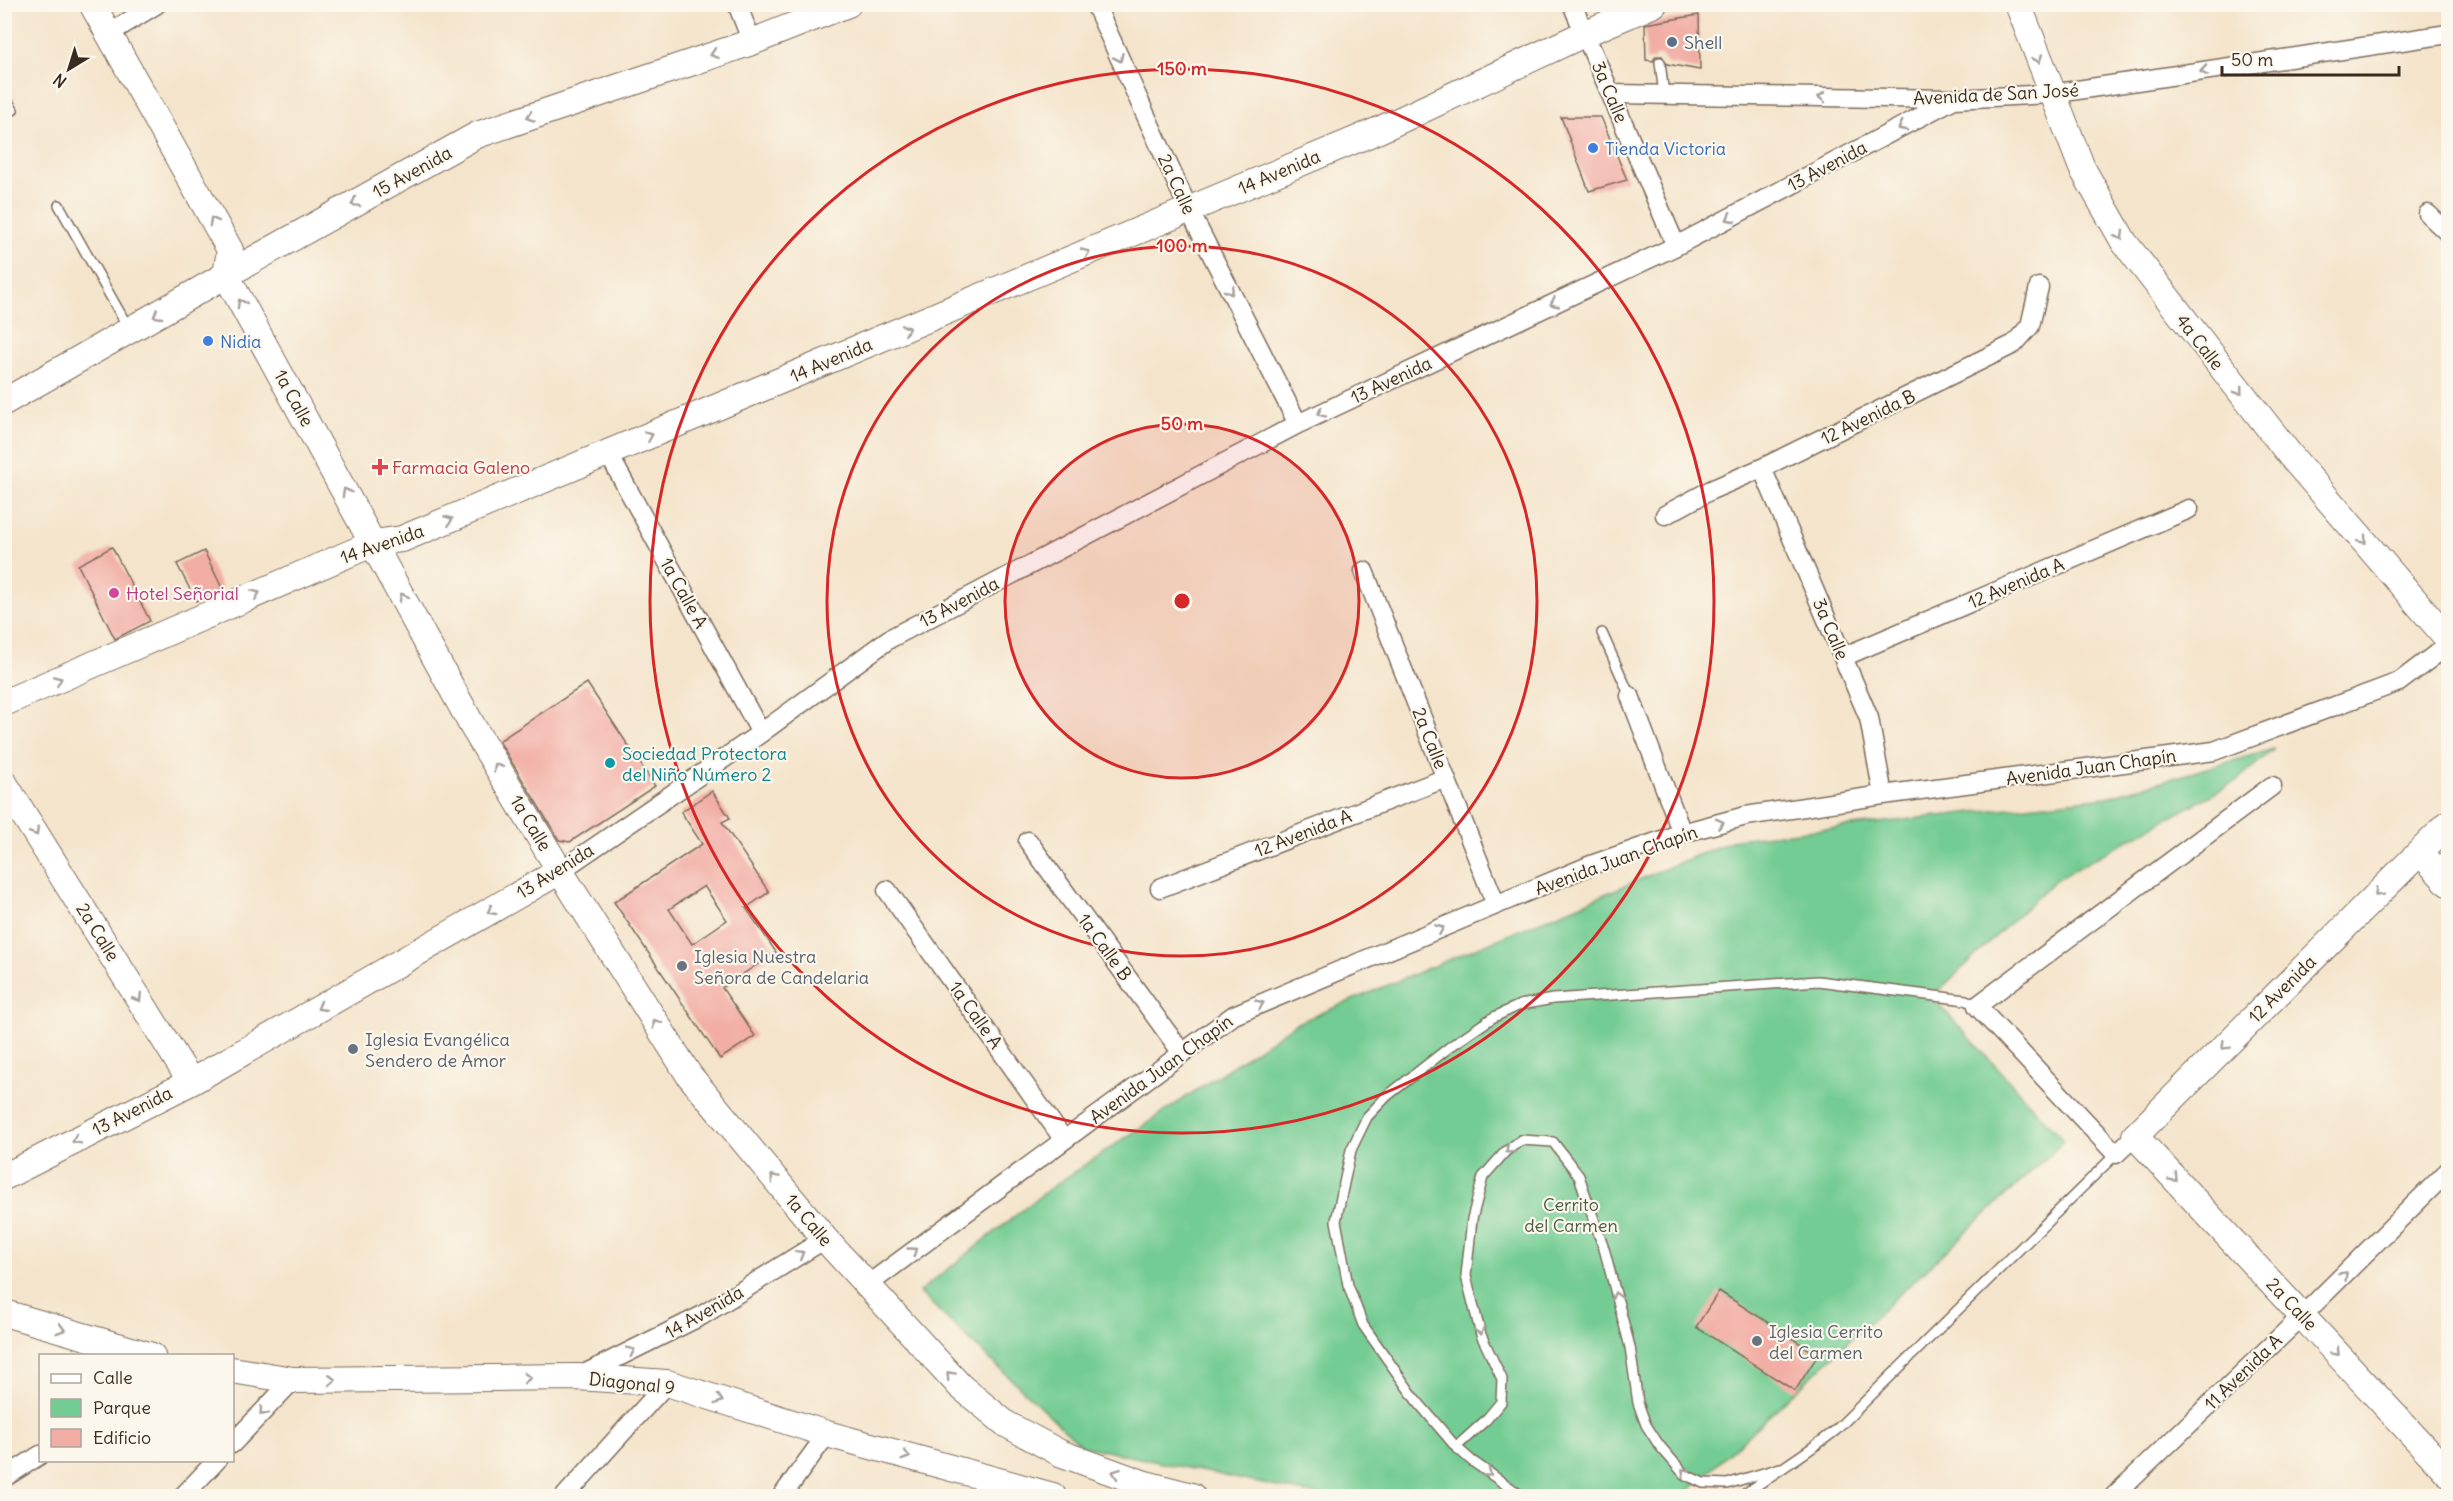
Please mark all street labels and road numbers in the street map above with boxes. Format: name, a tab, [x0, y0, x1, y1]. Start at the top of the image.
street label: 3a Calle	[1587, 58, 1633, 126]
street label: Avenida de San José	[1912, 78, 2080, 110]
street label: 13 Avenida	[1783, 135, 1871, 197]
street label: 15 Avenida	[368, 141, 456, 203]
street label: 14 Avenida	[1234, 144, 1324, 200]
street label: 2a Calle	[1153, 150, 1201, 218]
street label: 4a Calle	[2171, 309, 2229, 375]
street label: 14 Avenida	[786, 332, 876, 388]
street label: 13 Avenida	[1347, 351, 1435, 409]
street label: 1a Calle	[269, 366, 319, 430]
street label: 12 Avenida B	[1817, 384, 1919, 450]
street label: 14 Avenida	[337, 519, 427, 569]
street label: 12 Avenida A	[1964, 552, 2068, 614]
street label: 1a Calle A	[655, 554, 713, 632]
street label: 13 Avenida	[915, 571, 1003, 633]
street label: 3a Calle	[1808, 595, 1854, 663]
street label: 2a Calle	[1407, 704, 1453, 772]
street label: Avenida Juan Chapín	[2005, 744, 2177, 790]
street label: 1a Calle	[505, 791, 557, 855]
street label: 12 Avenida A	[1251, 804, 1355, 862]
street label: Avenida Juan Chapín	[1532, 820, 1700, 900]
street label: 13 Avenida	[512, 838, 598, 904]
street label: 2a Calle	[71, 899, 125, 965]
street label: 1a Calle B	[1073, 909, 1137, 985]
street label: 12 Avenida	[2243, 950, 2321, 1028]
street label: 1a Calle A	[944, 977, 1008, 1053]
street label: Avenida Juan Chapín	[1085, 1009, 1237, 1129]
street label: 13 Avenida	[88, 1081, 176, 1141]
street label: 1a Calle	[780, 1189, 838, 1251]
street label: 2a Calle	[2262, 1273, 2322, 1335]
street label: 14 Avenida	[661, 1280, 747, 1344]
street label: 11 Avenida A	[2199, 1329, 2287, 1415]
street label: Diagonal 9	[588, 1367, 676, 1399]

